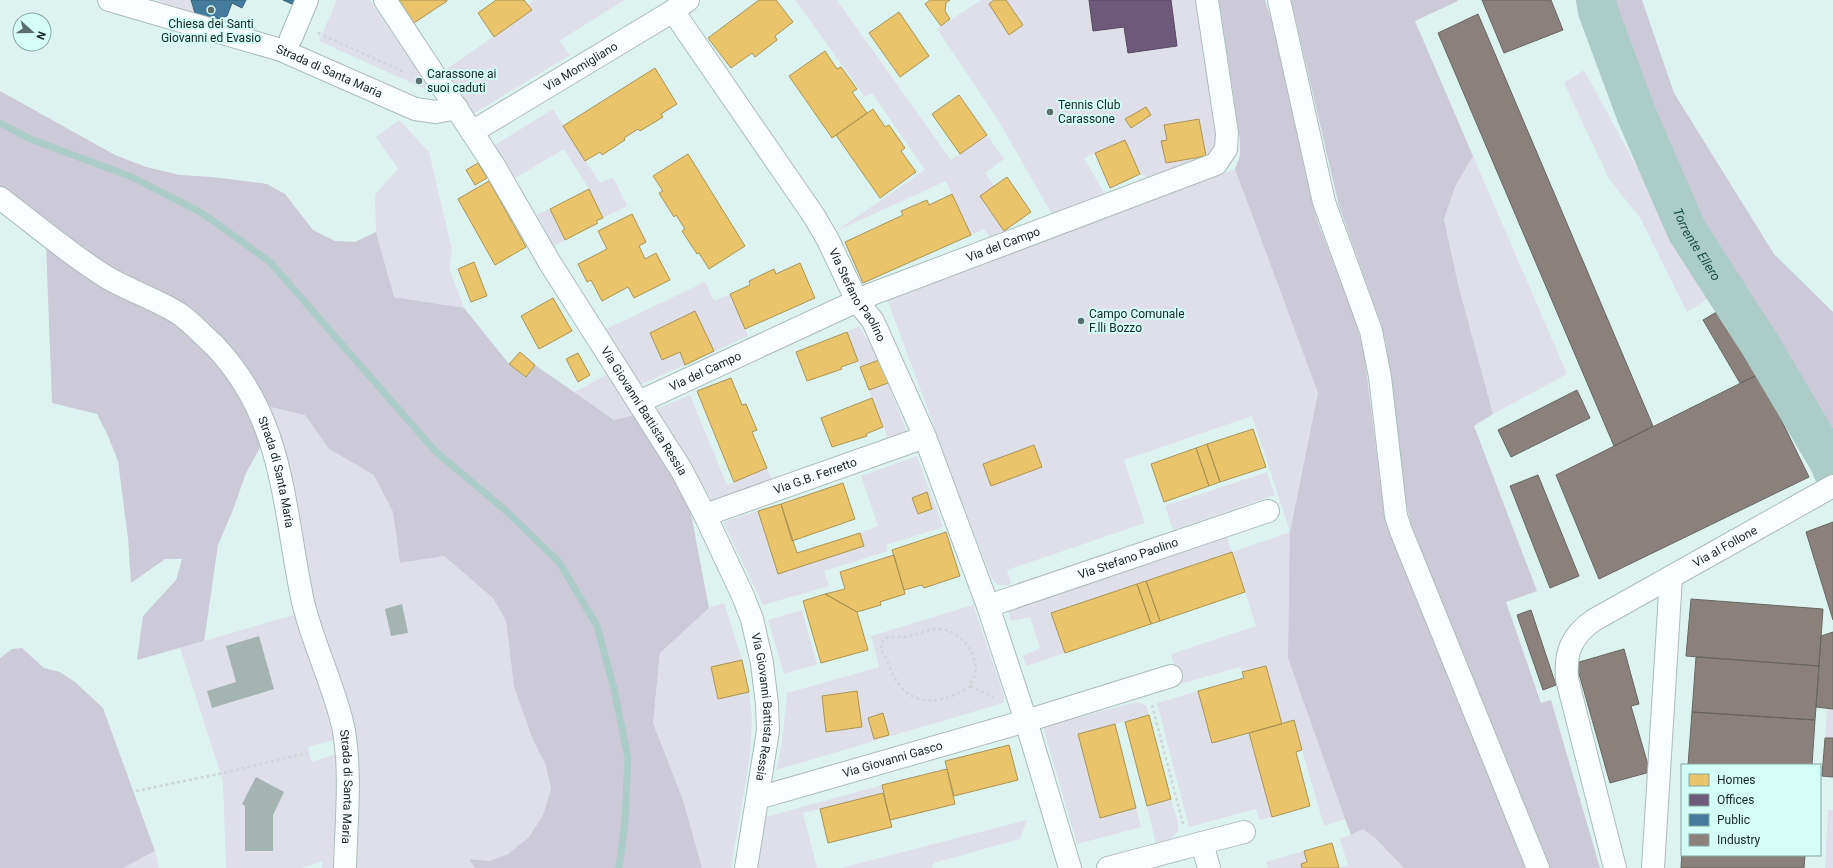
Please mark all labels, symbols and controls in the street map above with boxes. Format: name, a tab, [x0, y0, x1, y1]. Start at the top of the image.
marker: Chiesa dei Santi Giovanni ed Evasio	[206, 5, 216, 15]
north arrow	[12, 12, 52, 52]
place label: Chiesa dei Santi Giovanni ed Evasio	[161, 17, 261, 45]
text: N	[33, 29, 48, 42]
street label: Via Momigliano	[541, 39, 620, 94]
street label: Strada di Santa Maria	[275, 42, 385, 101]
place label: Carassone ai suoi caduti	[427, 67, 496, 95]
marker: Carassone ai suoi caduti	[414, 76, 424, 86]
place label: Tennis Club Carassone	[1058, 98, 1121, 126]
marker: Tennis Club Carassone	[1045, 107, 1055, 117]
water label: Torrente Ellero	[1670, 206, 1724, 283]
street label: Via del Campo	[964, 224, 1042, 265]
street label: Via Stefano Paolino	[826, 246, 888, 344]
place label: Campo Comunale F.lli Bozzo	[1089, 307, 1185, 335]
marker: Campo Comunale F.lli Bozzo	[1076, 316, 1086, 326]
street label: Via Giovanni Battista Ressia	[598, 344, 690, 478]
street label: Via del Campo	[667, 349, 744, 394]
street label: Strada di Santa Maria	[255, 414, 297, 529]
street label: Via G.B. Ferretto	[772, 455, 859, 497]
street label: Via al Follone	[1690, 523, 1760, 570]
street label: Via Stefano Paolino	[1076, 535, 1180, 582]
street label: Via Giovanni Battista Ressia	[748, 632, 775, 782]
street label: Strada di Santa Maria	[337, 728, 355, 844]
street label: Via Giovanni Gasco	[841, 738, 944, 780]
legend	[1681, 764, 1821, 856]
text: Homes	[1717, 773, 1755, 787]
text: Offices	[1717, 793, 1754, 807]
text: Public	[1717, 813, 1750, 827]
text: Industry	[1717, 833, 1761, 847]

